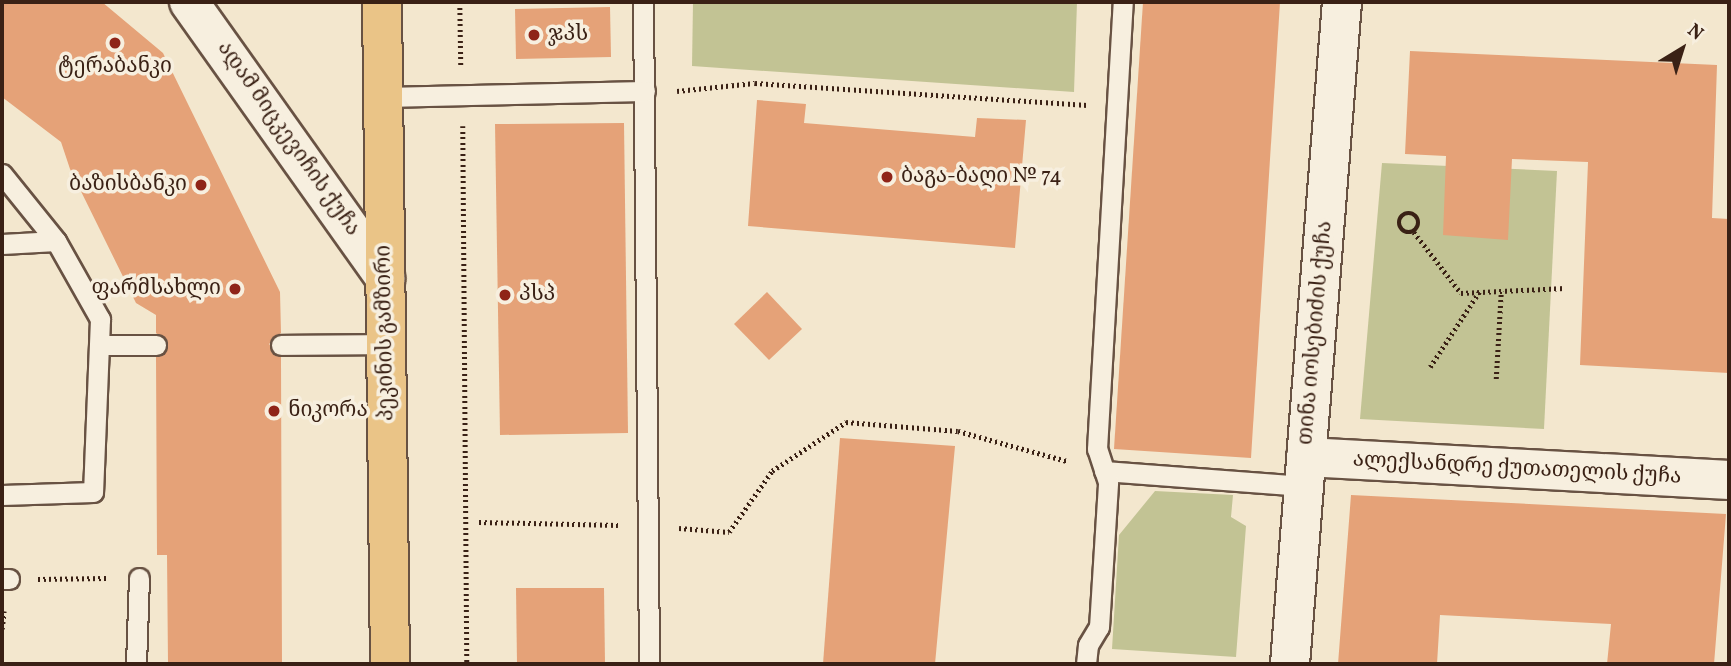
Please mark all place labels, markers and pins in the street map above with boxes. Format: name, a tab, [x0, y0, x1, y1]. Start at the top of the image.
place label: ჯპს	[548, 22, 588, 48]
marker: ჯპს	[526, 27, 542, 43]
marker: ტერაბანკი	[107, 35, 123, 51]
place label: ტერაბანკი	[58, 54, 172, 80]
place label: ბაგა-ბაღი № 74	[901, 164, 1062, 190]
marker: ბაგა-ბაღი № 74	[879, 169, 895, 185]
place label: ბაზისბანკი	[69, 172, 187, 198]
marker: ბაზისბანკი	[193, 177, 209, 193]
place label: ფარმსახლი	[91, 276, 221, 302]
marker: ფარმსახლი	[227, 281, 243, 297]
place label: პსპ	[519, 282, 555, 308]
marker: პსპ	[497, 287, 513, 303]
place label: ნიკორა	[288, 398, 368, 424]
marker: ნიკორა	[266, 403, 282, 419]

